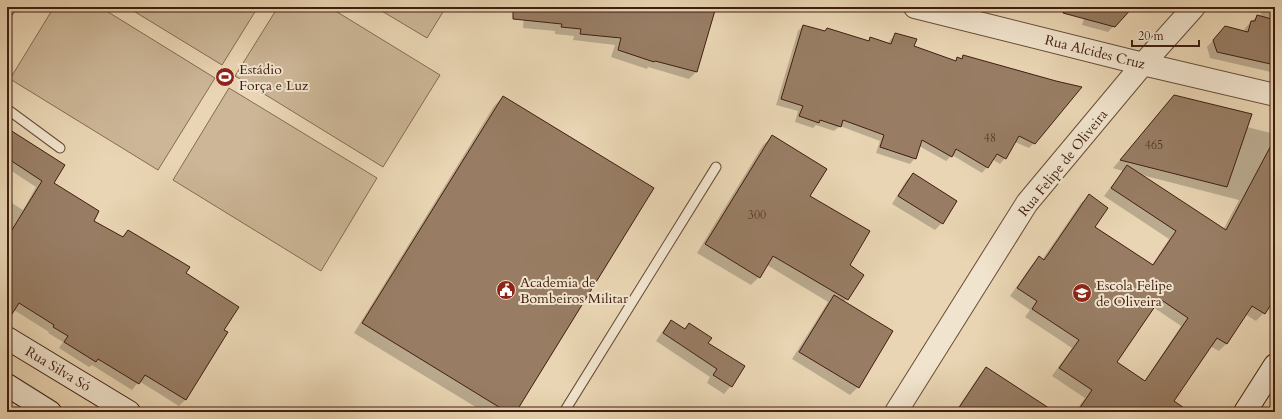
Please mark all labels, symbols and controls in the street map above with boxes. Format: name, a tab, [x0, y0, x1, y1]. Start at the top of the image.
scale bar	[1132, 22, 1199, 48]
text: 20 m	[1138, 28, 1165, 44]
street label: Rua Alcides Cruz	[1043, 30, 1148, 74]
place label: Estádio Força e Luz	[239, 60, 309, 95]
sports icon: Estádio Força e Luz	[214, 66, 236, 88]
street label: Rua Felipe de Oliveira	[1014, 106, 1112, 220]
house number: 48	[984, 130, 996, 146]
house number: 465	[1145, 137, 1163, 153]
house number: 300	[748, 207, 766, 223]
place label: Academia de Bombeiros Militar	[520, 273, 629, 308]
place label: Escola Felipe de Oliveira	[1096, 276, 1172, 311]
public building icon: Academia de Bombeiros Militar	[495, 279, 517, 301]
school or university icon: Escola Felipe de Oliveira	[1071, 282, 1093, 304]
street label: Rua Silva Só	[22, 342, 95, 396]

